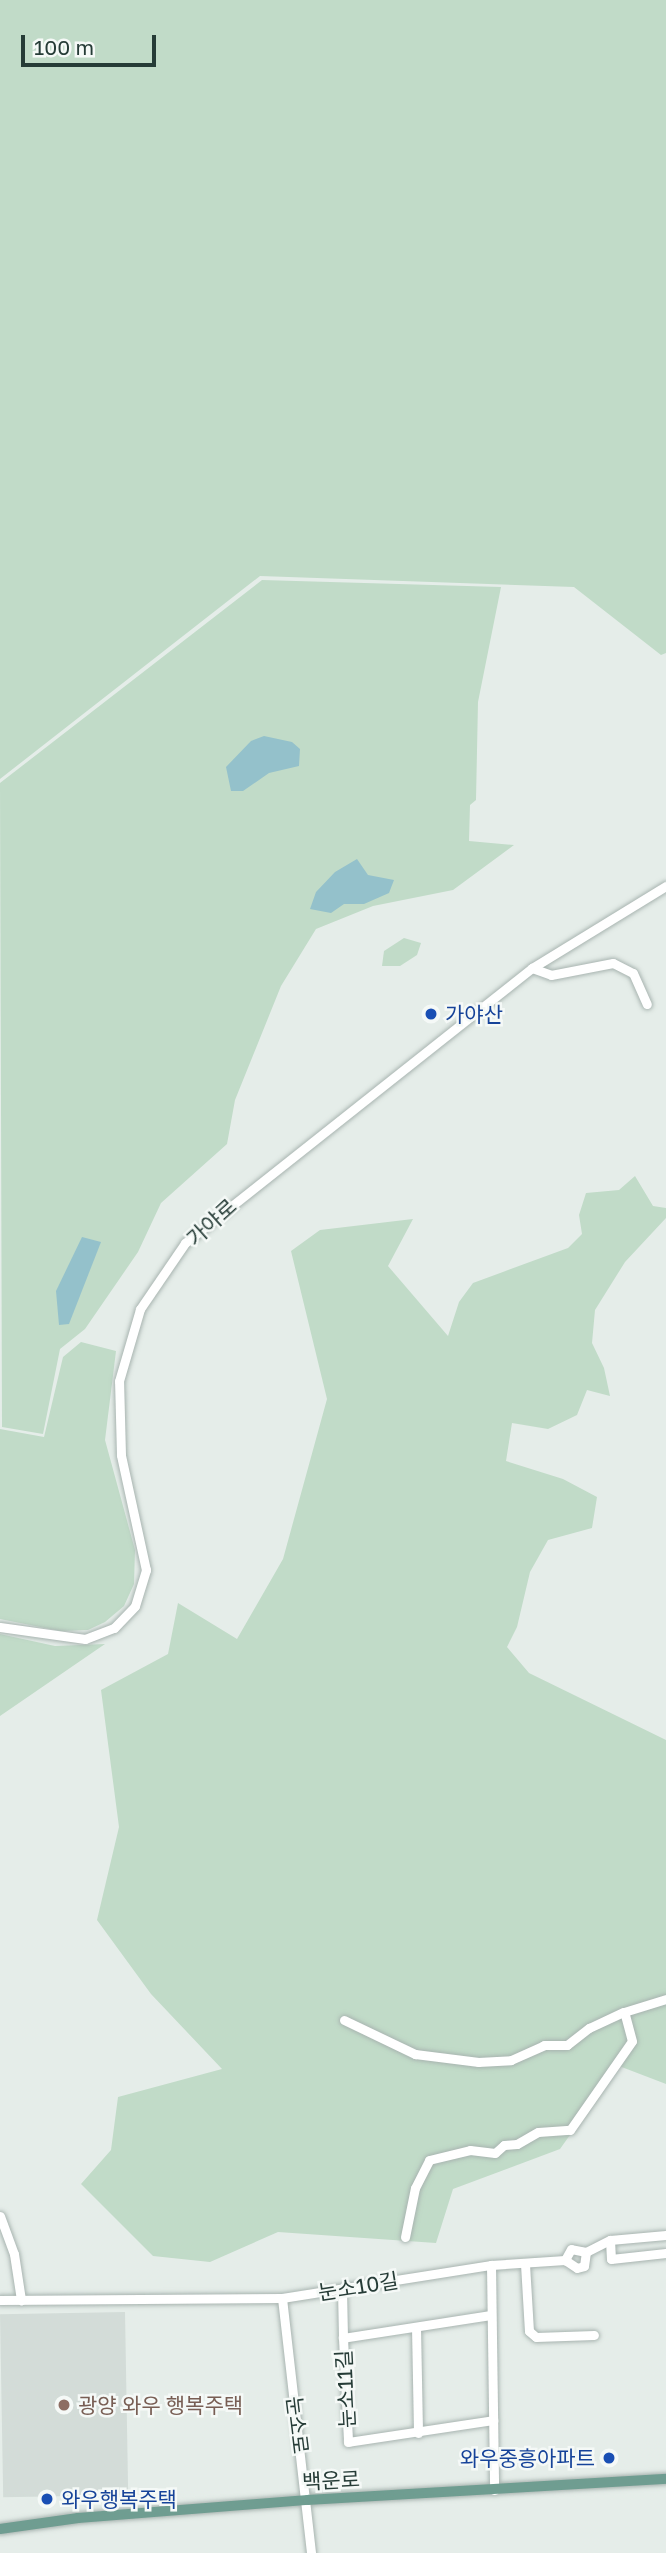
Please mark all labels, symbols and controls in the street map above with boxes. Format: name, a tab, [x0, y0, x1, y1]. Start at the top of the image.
scale bar	[24, 21, 159, 65]
text: 100 m	[34, 34, 94, 60]
place label: 가야산	[445, 1001, 503, 1027]
marker: 가야산	[423, 1006, 439, 1022]
street label: 가야로	[181, 1193, 241, 1251]
street label: 눈소10길	[316, 2267, 400, 2305]
street label: 눈소11길	[330, 2349, 360, 2429]
place label: 광양 와우 행복주택	[78, 2392, 243, 2418]
street label: 눈소로	[282, 2395, 314, 2455]
marker: 광양 와우 행복주택	[56, 2397, 72, 2413]
place label: 와우중흥아파트	[460, 2445, 595, 2471]
marker: 와우중흥아파트	[601, 2450, 617, 2466]
street label: 백운로	[301, 2466, 361, 2494]
place label: 와우행복주택	[61, 2486, 177, 2512]
marker: 와우행복주택	[39, 2491, 55, 2507]

